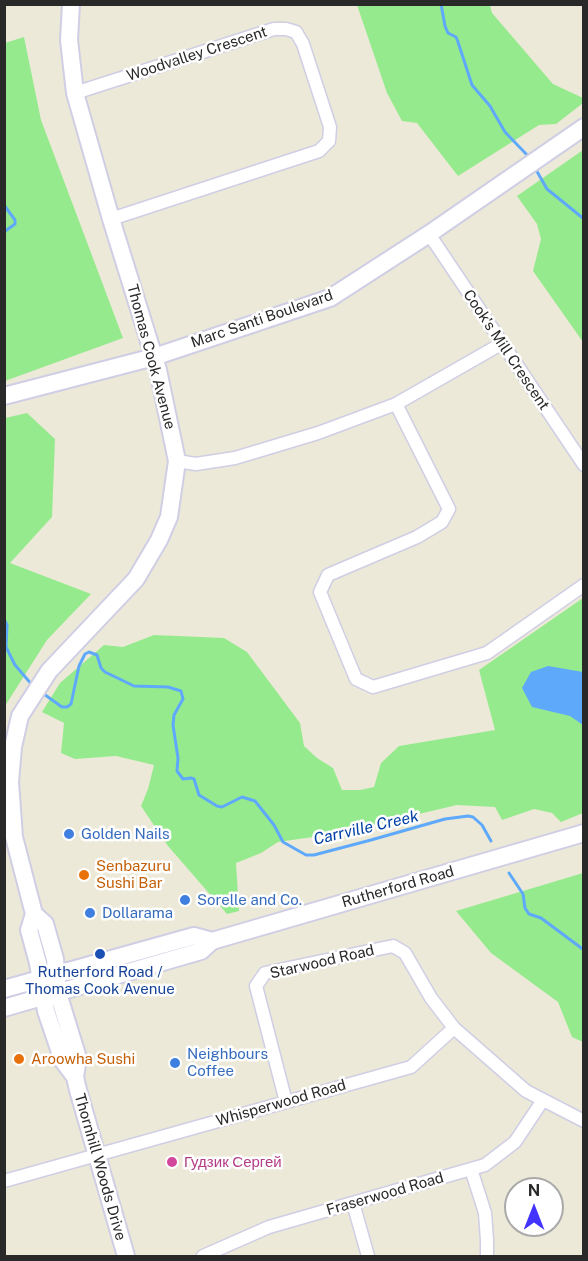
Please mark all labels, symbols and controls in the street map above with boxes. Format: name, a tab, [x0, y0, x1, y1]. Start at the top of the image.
street label: Woodvalley Crescent	[124, 23, 270, 85]
street label: Thomas Cook Avenue	[123, 283, 179, 431]
street label: Marc Santi Boulevard	[189, 286, 335, 352]
street label: Cook's Mill Crescent	[459, 286, 553, 414]
water label: Carrville Creek	[312, 807, 420, 849]
place label: Golden Nails	[81, 825, 170, 843]
marker: Golden Nails	[62, 827, 76, 841]
place label: Senbazuru Sushi Bar	[96, 857, 171, 892]
street label: Rutherford Road	[340, 862, 456, 912]
marker: Senbazuru Sushi Bar	[77, 868, 91, 882]
place label: Sorelle and Co.	[197, 891, 302, 909]
marker: Sorelle and Co.	[178, 893, 192, 907]
place label: Dollarama	[102, 904, 173, 922]
marker: Dollarama	[83, 906, 97, 920]
street label: Starwood Road	[268, 941, 376, 983]
marker: Rutherford Road / Thomas Cook Avenue	[93, 947, 107, 961]
place label: Rutherford Road / Thomas Cook Avenue	[25, 963, 175, 998]
place label: Neighbours Coffee	[187, 1045, 268, 1080]
place label: Aroowha Sushi	[31, 1050, 135, 1068]
marker: Aroowha Sushi	[12, 1052, 26, 1066]
marker: Neighbours Coffee	[168, 1056, 182, 1070]
street label: Whisperwood Road	[214, 1076, 348, 1130]
street label: Thornhill Woods Drive	[70, 1091, 130, 1243]
place label: Гудзик Сергей	[184, 1153, 282, 1171]
marker: Гудзик Сергей	[165, 1155, 179, 1169]
street label: Fraserwood Road	[324, 1169, 446, 1219]
north arrow	[504, 1177, 564, 1237]
text: N	[528, 1181, 540, 1200]

